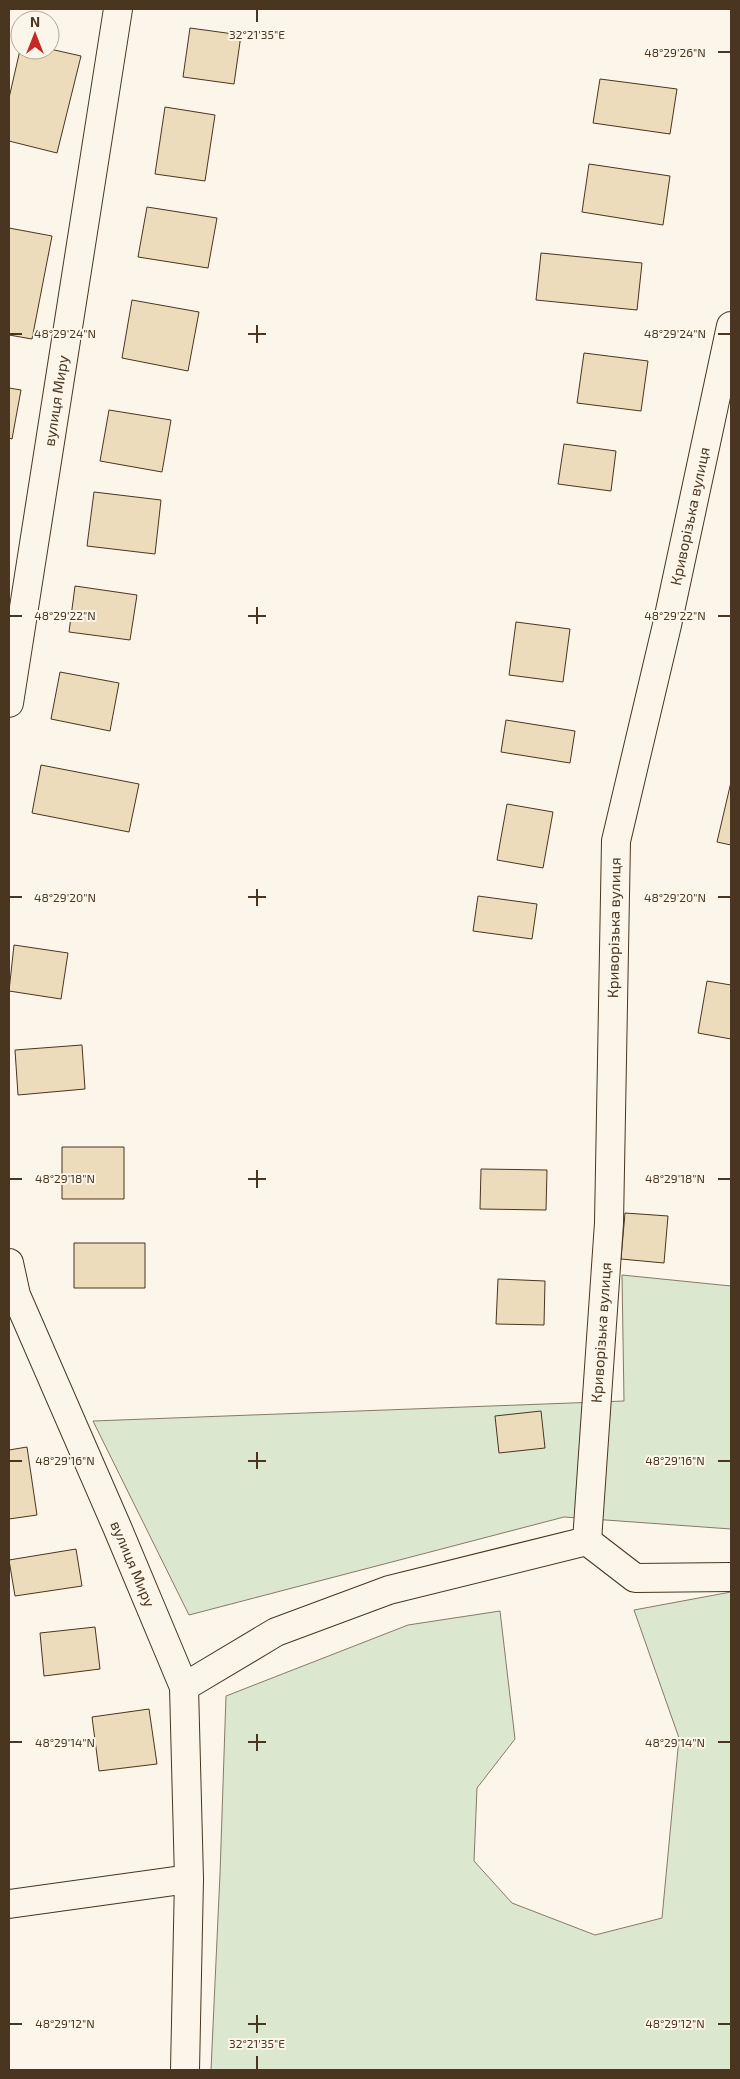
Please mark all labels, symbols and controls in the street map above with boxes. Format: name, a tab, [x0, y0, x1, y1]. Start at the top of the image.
north arrow	[10, 10, 60, 60]
text: N	[30, 13, 40, 30]
text: 32°21'35"E	[229, 27, 285, 41]
text: 48°29'26"N	[644, 45, 706, 59]
text: 48°29'24"N	[34, 326, 96, 340]
text: 48°29'24"N	[644, 326, 706, 340]
street label: вулиця Миру	[39, 354, 73, 447]
street label: Криворізька вулиця	[666, 445, 713, 587]
text: 48°29'22"N	[34, 608, 96, 622]
text: 48°29'22"N	[644, 608, 706, 622]
street label: Криворізька вулиця	[603, 857, 624, 998]
text: 48°29'20"N	[34, 890, 96, 904]
text: 48°29'20"N	[644, 890, 706, 904]
text: 48°29'18"N	[35, 1171, 95, 1185]
text: 48°29'18"N	[645, 1171, 705, 1185]
street label: Криворізька вулиця	[587, 1262, 614, 1403]
text: 48°29'16"N	[35, 1453, 95, 1467]
text: 48°29'16"N	[645, 1453, 705, 1467]
street label: вулиця Миру	[107, 1518, 160, 1610]
text: 48°29'14"N	[35, 1735, 95, 1749]
text: 48°29'14"N	[645, 1735, 705, 1749]
text: 48°29'12"N	[35, 2016, 95, 2030]
text: 48°29'12"N	[645, 2016, 705, 2030]
text: 32°21'35"E	[229, 2036, 285, 2050]

